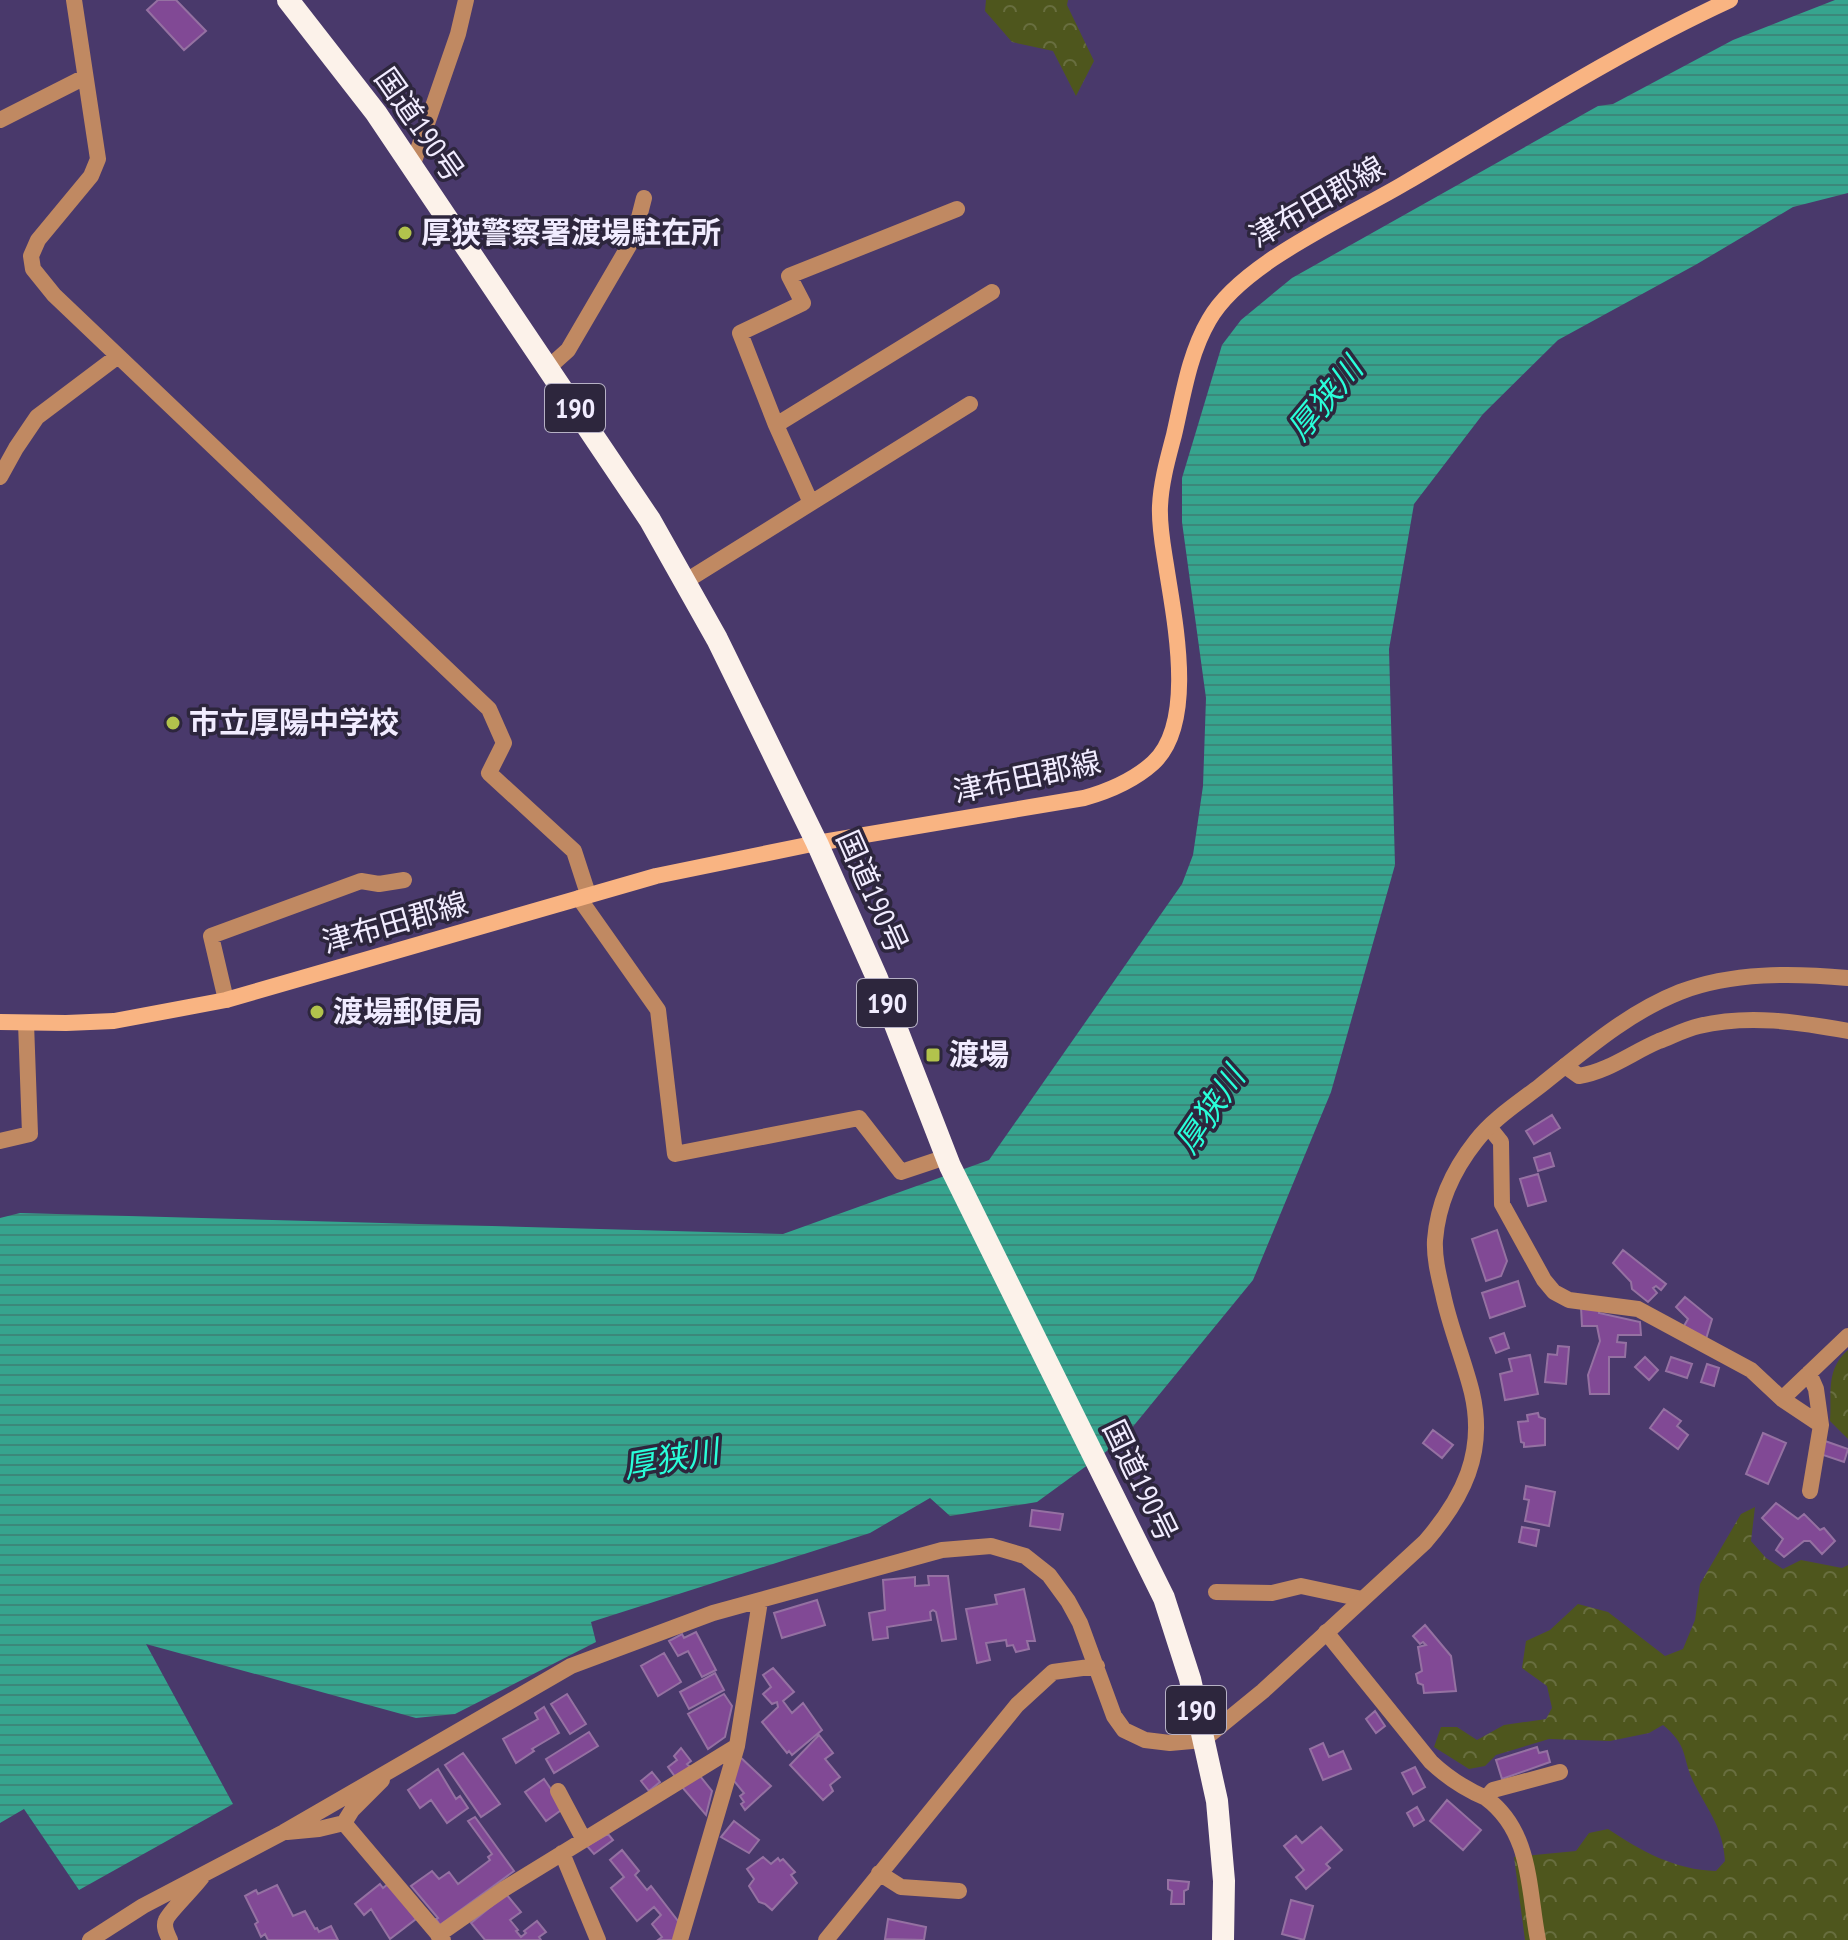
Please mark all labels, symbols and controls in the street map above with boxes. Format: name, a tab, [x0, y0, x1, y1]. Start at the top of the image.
street label: 国道190号	[367, 60, 474, 189]
street label: 津布田郡線	[1242, 146, 1391, 255]
place label: 厚狭警察署渡場駐在所	[421, 212, 721, 251]
marker: 厚狭警察署渡場駐在所	[396, 224, 414, 242]
water label: 厚狭川	[1277, 346, 1373, 449]
road number: 190	[545, 384, 605, 432]
place label: 市立厚陽中学校	[189, 702, 399, 741]
marker: 市立厚陽中学校	[164, 714, 182, 732]
street label: 津布田郡線	[949, 741, 1104, 810]
street label: 国道190号	[829, 824, 918, 959]
street label: 津布田郡線	[317, 882, 472, 961]
road number: 190	[857, 979, 917, 1027]
place label: 渡場郵便局	[333, 991, 483, 1030]
marker: 渡場郵便局	[308, 1003, 326, 1021]
place label: 渡場	[949, 1034, 1009, 1073]
marker: 渡場	[924, 1046, 942, 1064]
water label: 厚狭川	[1165, 1055, 1255, 1161]
street label: 国道190号	[1095, 1413, 1187, 1548]
water label: 厚狭川	[620, 1428, 725, 1487]
road number: 190	[1166, 1686, 1226, 1734]

